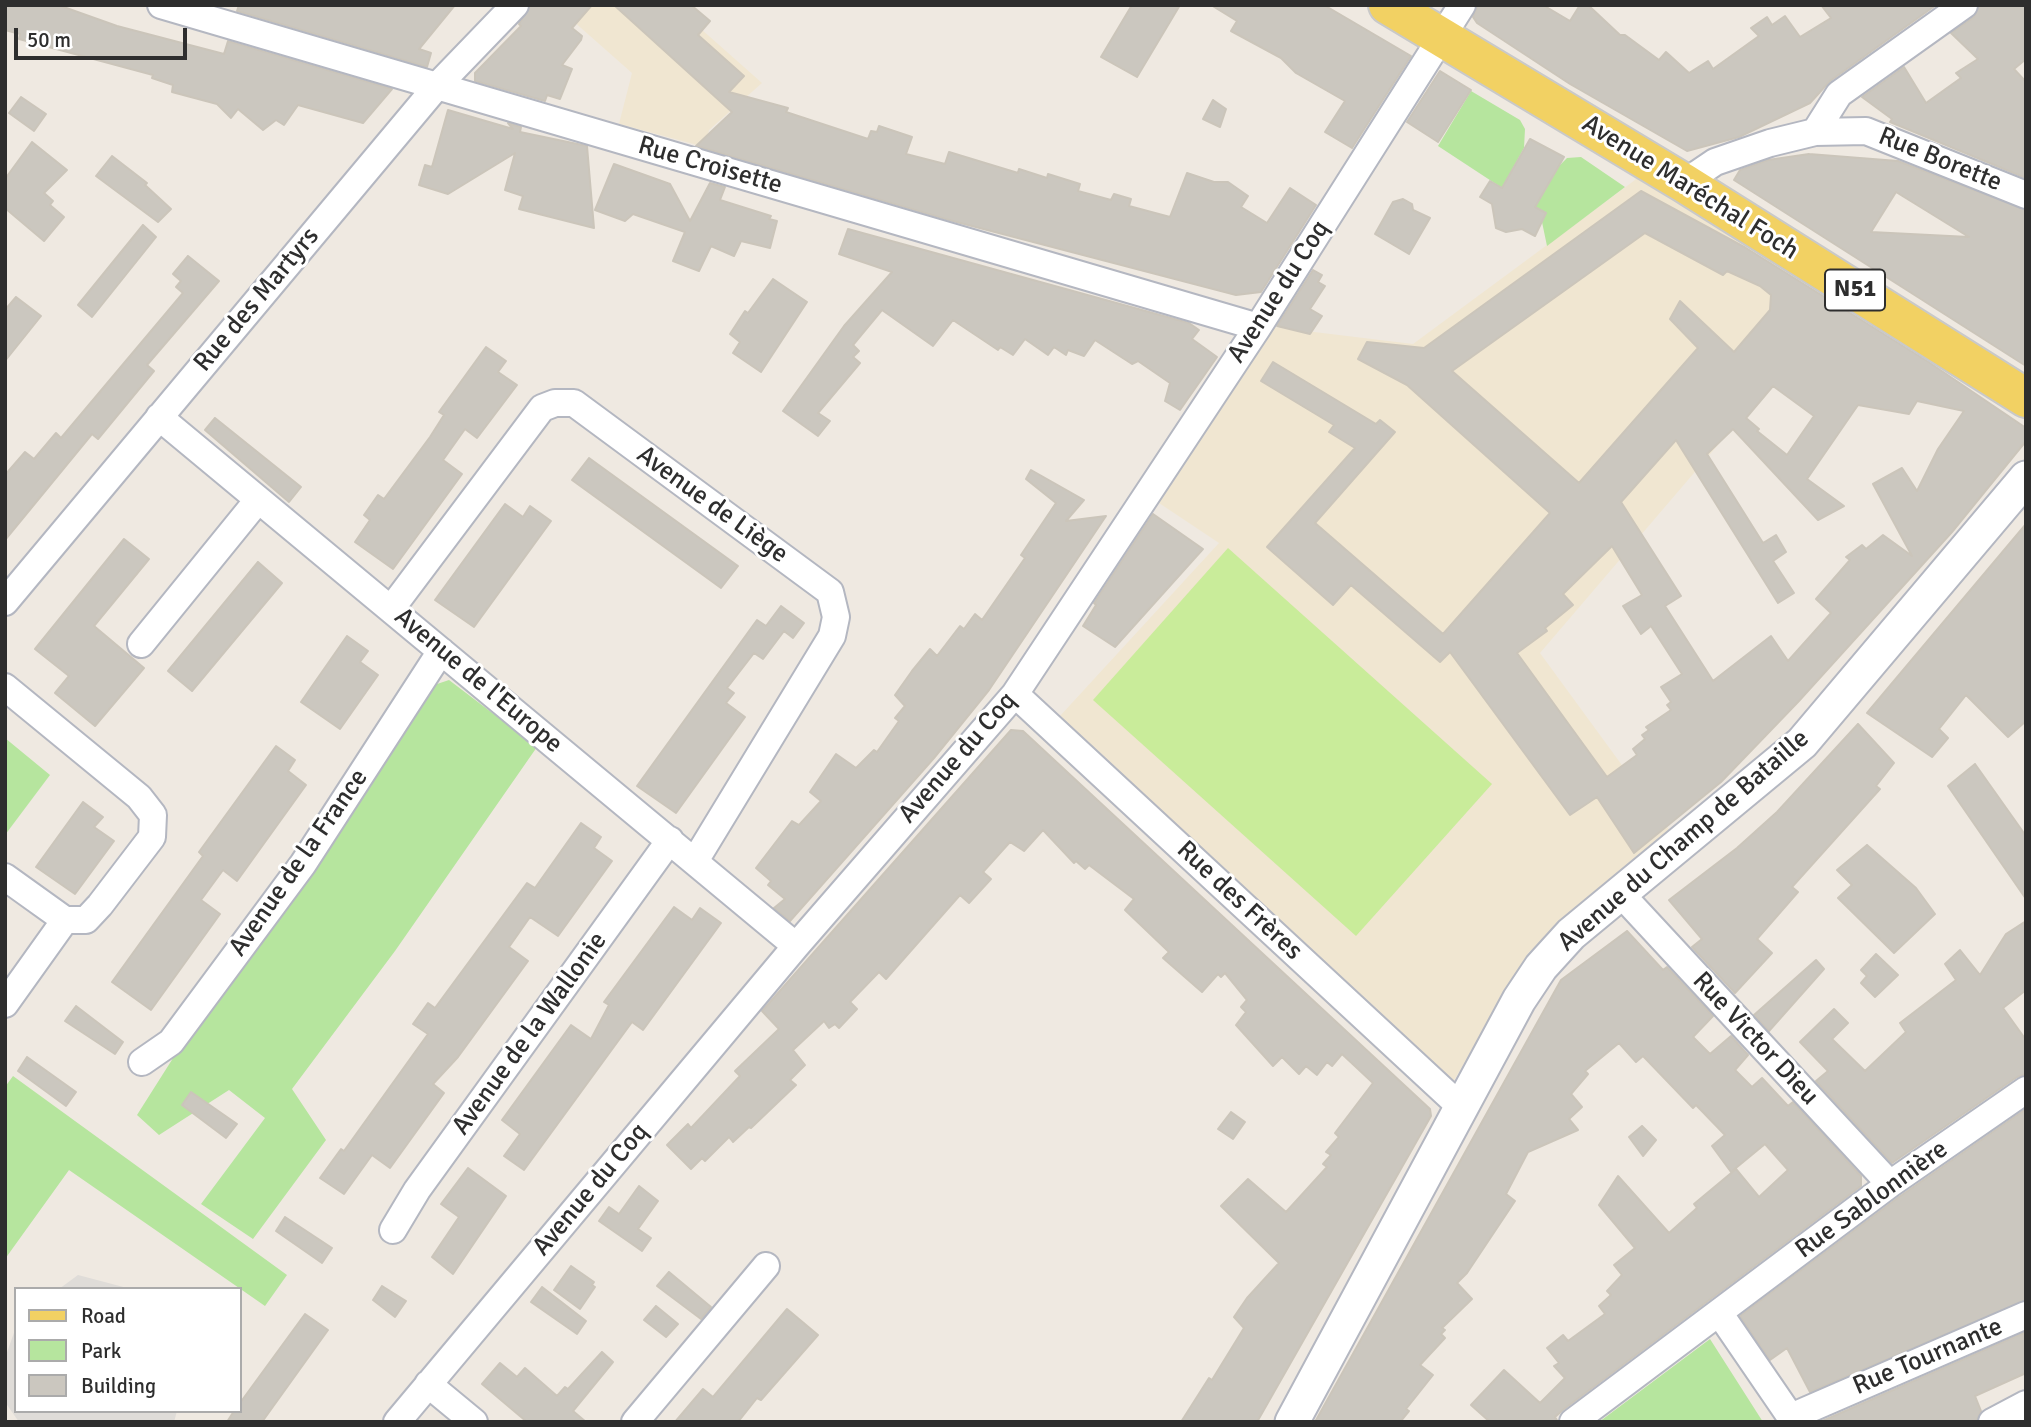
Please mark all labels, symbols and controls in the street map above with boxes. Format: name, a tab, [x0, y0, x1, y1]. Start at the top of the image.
scale bar	[18, 14, 191, 58]
text: 50 m	[27, 27, 71, 53]
street label: Avenue Maréchal Foch	[1576, 109, 1804, 267]
street label: Rue Borette	[1874, 121, 2006, 199]
street label: Rue Croisette	[634, 131, 786, 201]
street label: Avenue du Coq	[1221, 215, 1337, 369]
street label: Rue des Martyrs	[188, 222, 326, 378]
road number: N51	[1825, 270, 1885, 310]
street label: Avenue de Liège	[630, 440, 794, 570]
street label: Avenue de l'Europe	[388, 602, 568, 760]
street label: Avenue du Coq	[893, 686, 1023, 830]
street label: Avenue du Champ de Bataille	[1552, 724, 1816, 958]
street label: Avenue de la France	[223, 764, 375, 962]
street label: Rue des Frères	[1170, 835, 1308, 967]
street label: Avenue de la Wallonie	[446, 927, 614, 1141]
street label: Rue Victor Dieu	[1685, 966, 1825, 1112]
street label: Avenue du Coq	[526, 1117, 656, 1263]
street label: Rue Sablonnière	[1790, 1134, 1954, 1266]
legend	[14, 1287, 242, 1413]
text: Road	[81, 1303, 126, 1329]
street label: Rue Tournante	[1849, 1312, 2007, 1402]
text: Park	[81, 1338, 121, 1364]
text: Building	[81, 1373, 156, 1399]

